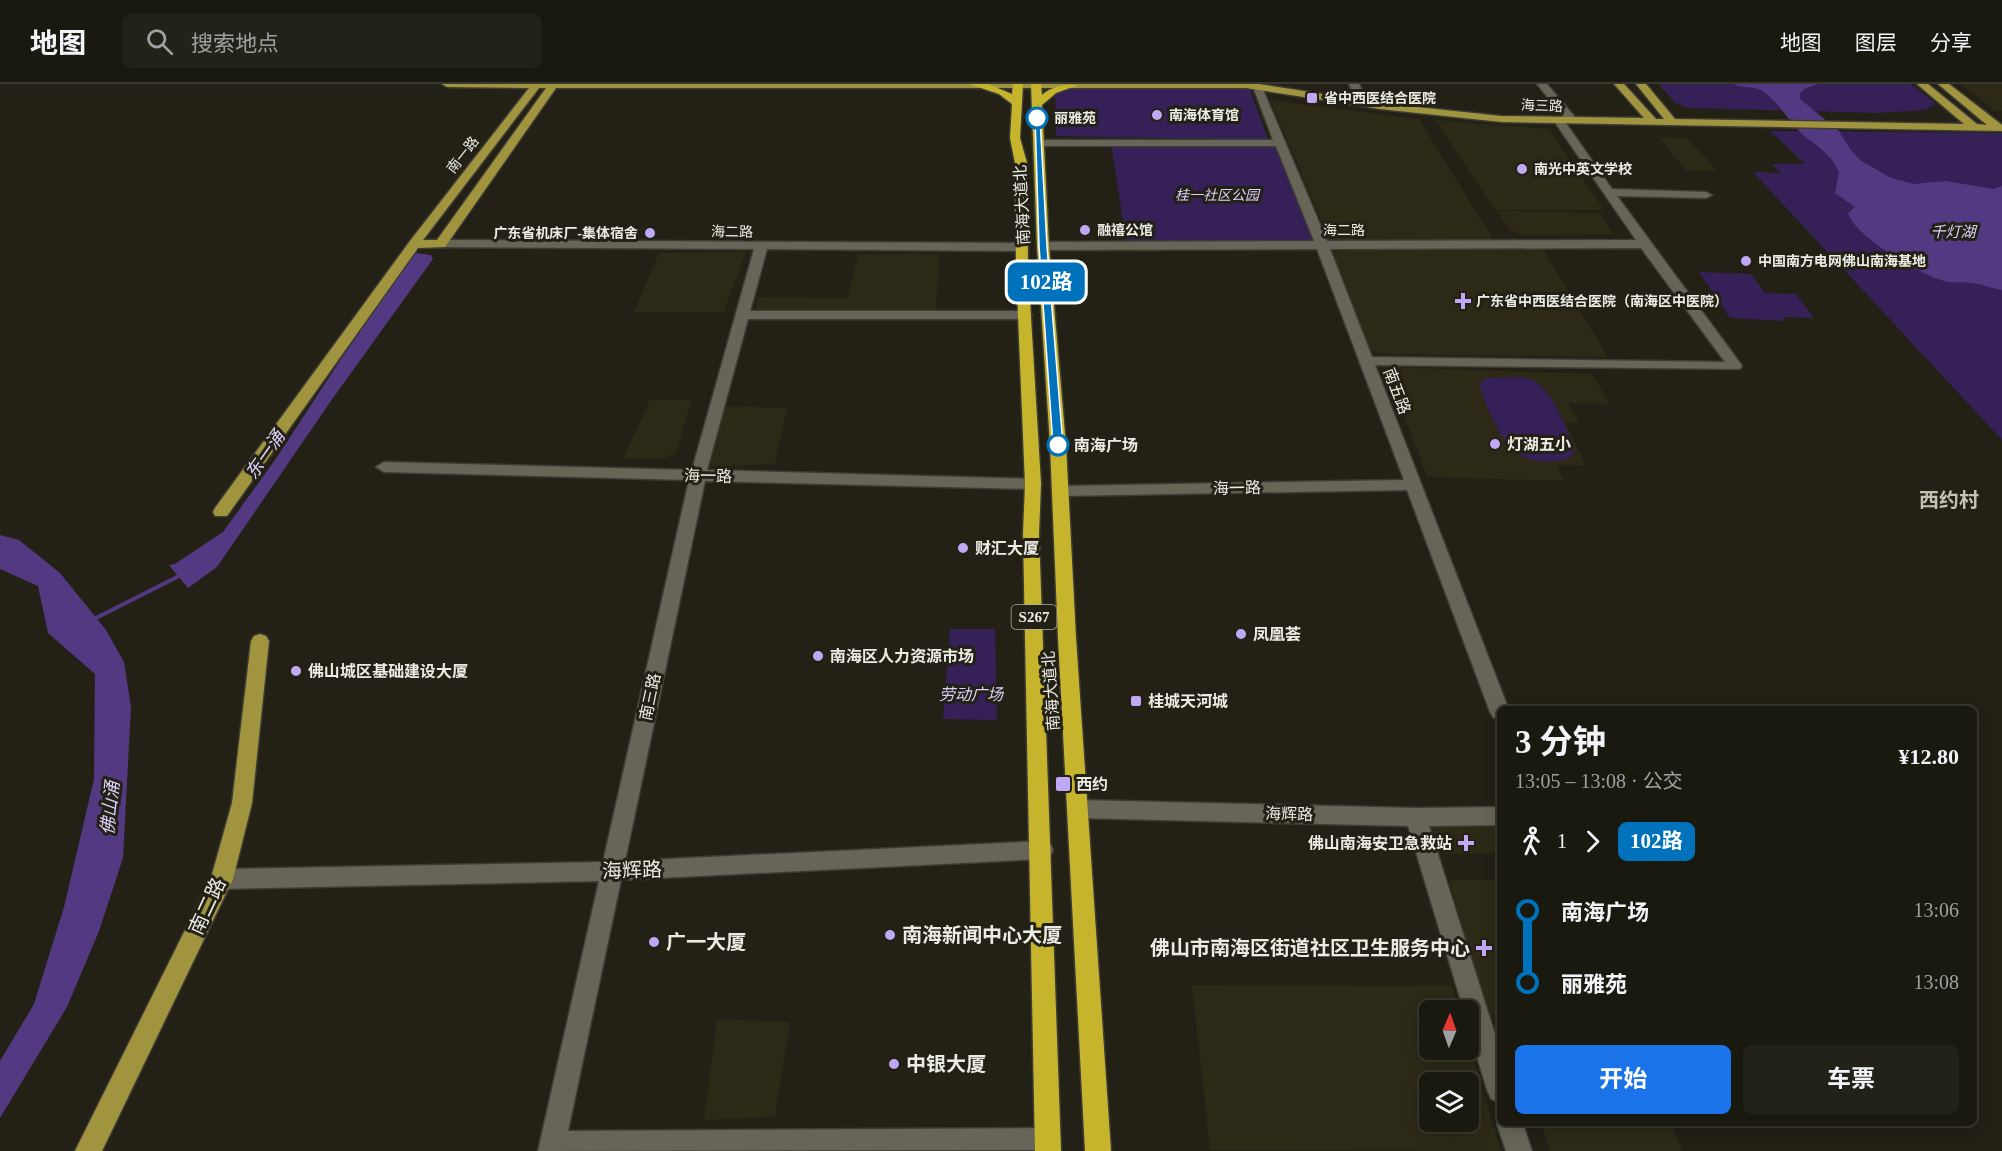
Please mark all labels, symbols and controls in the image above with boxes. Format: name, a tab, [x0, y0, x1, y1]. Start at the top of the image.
search box	[122, 14, 542, 68]
icon: search	[143, 25, 176, 58]
text: 地图	[30, 28, 86, 59]
text: 搜索地点	[191, 31, 279, 56]
text: 地图	[1780, 31, 1822, 55]
text: 图层	[1855, 31, 1897, 55]
text: 分享	[1930, 31, 1972, 55]
place label: 省中西医结合医院	[1324, 90, 1436, 106]
marker: 省中西医结合医院	[1305, 91, 1319, 105]
street label: 海三路	[1521, 98, 1563, 114]
marker: 丽雅苑	[1026, 107, 1048, 129]
marker: 南海体育馆	[1150, 108, 1164, 122]
place label: 南海体育馆	[1169, 108, 1239, 123]
place label: 丽雅苑	[1054, 111, 1096, 126]
street label: 南一路	[444, 134, 482, 176]
place label: 南光中英文学校	[1534, 161, 1632, 177]
marker: 南光中英文学校	[1515, 162, 1529, 176]
street label: 南海大道北	[1011, 165, 1033, 245]
park label: 桂一社区公园	[1175, 188, 1261, 203]
marker: 融禧公馆	[1078, 223, 1092, 237]
place label: 融禧公馆	[1097, 223, 1153, 238]
street label: 海二路	[1323, 223, 1365, 238]
street label: 海二路	[711, 224, 753, 240]
water label: 千灯湖	[1930, 224, 1977, 240]
place label: 广东省机床厂-集体宿舍	[493, 225, 638, 241]
marker: 广东省机床厂-集体宿舍	[643, 226, 657, 240]
place label: 中国南方电网佛山南海基地	[1758, 253, 1926, 269]
marker: 中国南方电网佛山南海基地	[1739, 254, 1753, 268]
line badge: 102路	[1004, 262, 1088, 302]
text: 102路	[1020, 270, 1072, 294]
marker: 广东省中西医结合医院（南海区中医院）	[1454, 292, 1472, 310]
place label: 广东省中西医结合医院（南海区中医院）	[1476, 293, 1728, 309]
street label: 南五路	[1380, 366, 1414, 416]
water label: 东一涌	[241, 426, 290, 483]
marker: 南海广场	[1047, 434, 1069, 456]
place label: 灯湖五小	[1507, 436, 1571, 453]
place label: 南海广场	[1074, 437, 1138, 454]
marker: 灯湖五小	[1488, 437, 1502, 451]
street label: 海一路	[684, 467, 732, 485]
street label: 海一路	[1213, 479, 1261, 497]
district label: 西约村	[1919, 489, 1979, 511]
place label: 财汇大厦	[975, 540, 1039, 557]
marker: 财汇大厦	[956, 541, 970, 555]
road number: S267	[1012, 605, 1056, 629]
place label: 凤凰荟	[1253, 626, 1301, 643]
marker: 凤凰荟	[1234, 627, 1248, 641]
place label: 南海区人力资源市场	[830, 648, 974, 665]
marker: 南海区人力资源市场	[811, 649, 825, 663]
street label: 南海大道北	[1040, 650, 1062, 732]
place label: 佛山城区基础建设大厦	[308, 662, 468, 680]
marker: 佛山城区基础建设大厦	[289, 664, 303, 678]
street label: 南三路	[637, 672, 663, 722]
park label: 劳动广场	[939, 686, 1005, 703]
place label: 桂城天河城	[1148, 692, 1228, 710]
marker: 桂城天河城	[1129, 694, 1143, 708]
text: 3 分钟	[1515, 724, 1606, 760]
text: ¥12.80	[1899, 744, 1959, 769]
text: 13:05 – 13:08 · 公交	[1515, 770, 1683, 792]
marker: 西约	[1054, 775, 1072, 793]
place label: 西约	[1076, 776, 1108, 793]
water label: 佛山涌	[97, 778, 123, 836]
street label: 海辉路	[1265, 805, 1313, 823]
icon: walk	[1515, 825, 1548, 858]
icon: forward	[1576, 825, 1609, 858]
text: 102路	[1630, 829, 1683, 853]
text: 1	[1557, 830, 1567, 852]
place label: 佛山南海安卫急救站	[1308, 834, 1452, 852]
marker: 佛山南海安卫急救站	[1457, 834, 1475, 852]
street label: 海辉路	[602, 858, 662, 882]
street label: 南二路	[184, 874, 230, 938]
text: 13:06	[1913, 899, 1959, 921]
text: 南海广场	[1561, 900, 1649, 925]
place label: 南海新闻中心大厦	[902, 924, 1062, 946]
marker: 南海新闻中心大厦	[883, 928, 897, 942]
place label: 广一大厦	[666, 931, 746, 953]
marker: 广一大厦	[647, 935, 661, 949]
place label: 佛山市南海区街道社区卫生服务中心	[1150, 937, 1470, 959]
marker: 佛山市南海区街道社区卫生服务中心	[1475, 939, 1493, 957]
text: 13:08	[1913, 971, 1959, 993]
text: 丽雅苑	[1561, 972, 1627, 997]
north arrow	[1419, 1000, 1479, 1060]
map controls	[1419, 1000, 1479, 1132]
button: 开始	[1515, 1045, 1731, 1114]
button: 车票	[1743, 1045, 1959, 1114]
place label: 中银大厦	[906, 1053, 986, 1075]
marker: 中银大厦	[887, 1057, 901, 1071]
button: layers	[1419, 1072, 1479, 1132]

